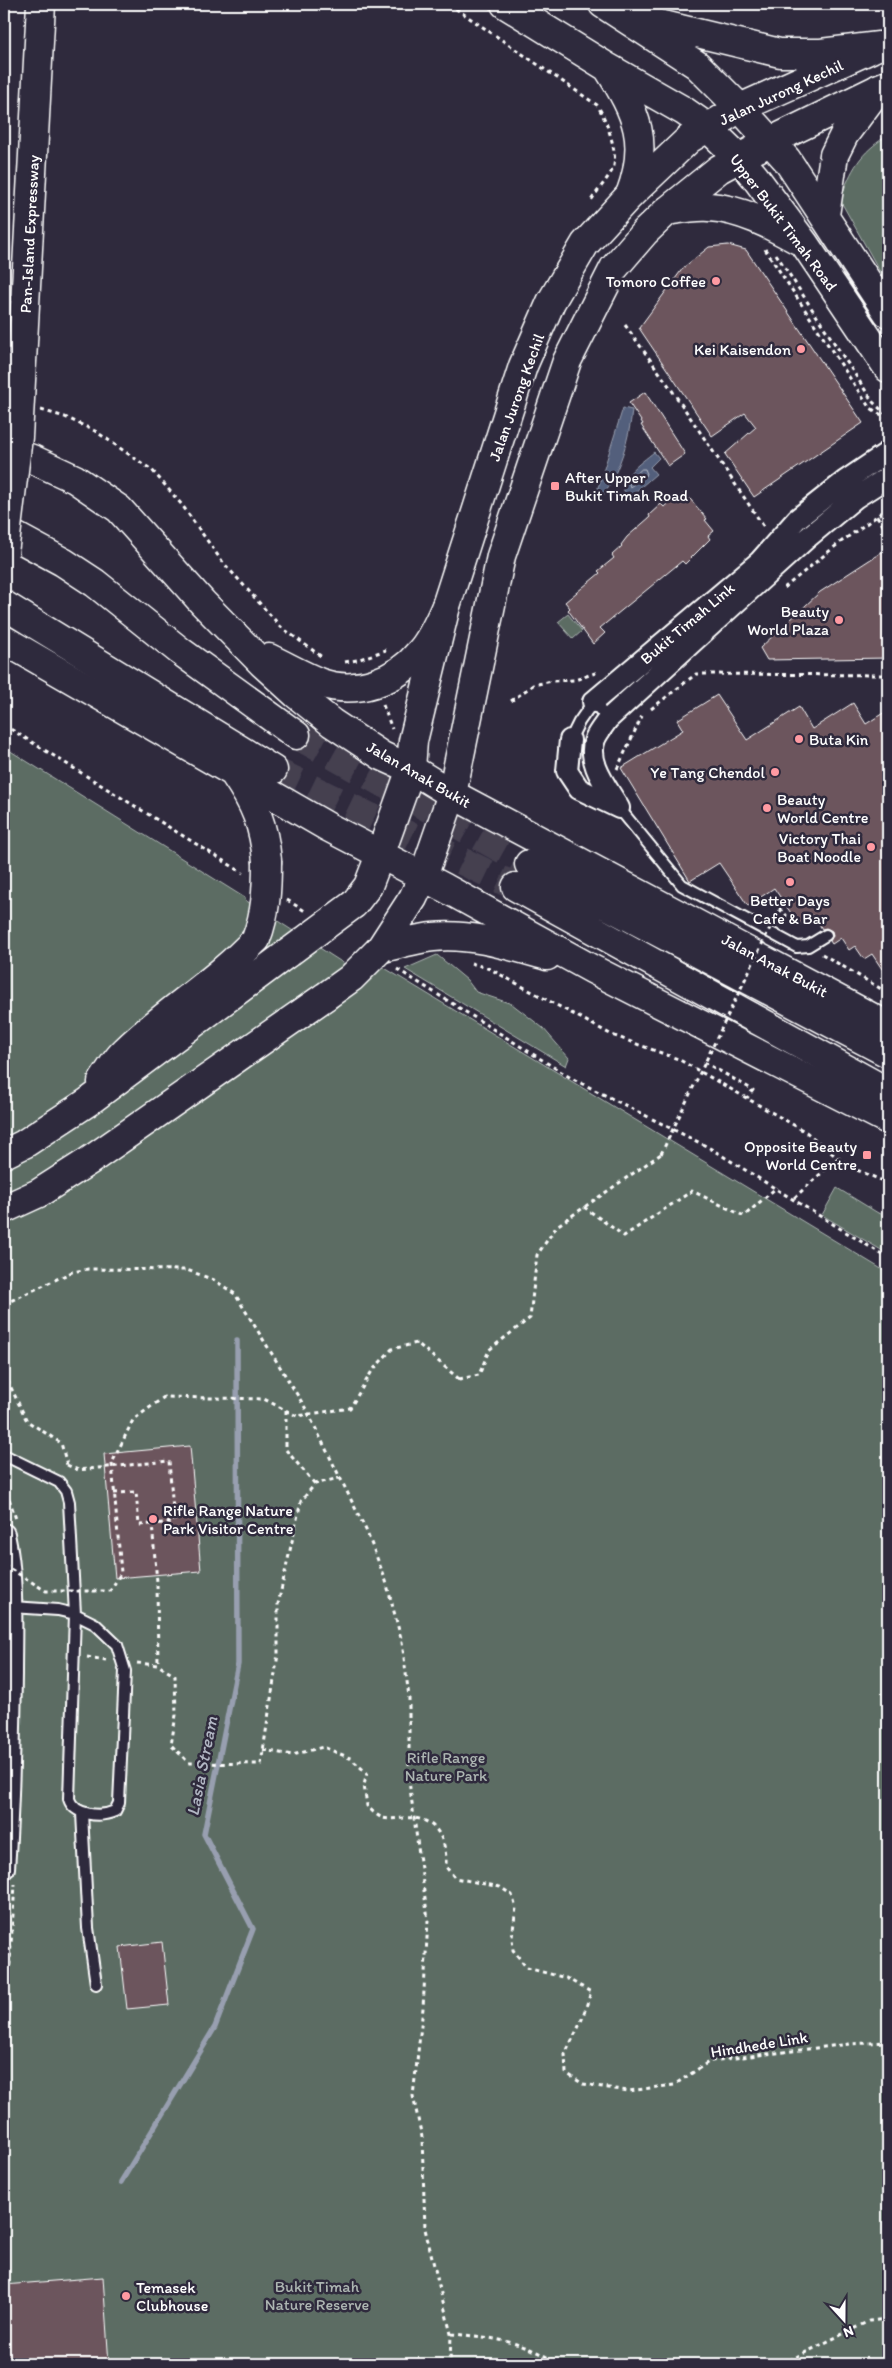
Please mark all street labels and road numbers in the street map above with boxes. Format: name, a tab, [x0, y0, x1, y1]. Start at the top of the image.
street label: Jalan Jurong Kechil	[716, 55, 847, 129]
street label: Upper Bukit Timah Road	[726, 150, 842, 295]
street label: Pan-Island Expressway	[16, 154, 43, 314]
street label: Jalan Jurong Kechil	[485, 330, 549, 464]
street label: Bukit Timah Link	[636, 578, 739, 668]
street label: Jalan Anak Bukit	[363, 737, 474, 812]
street label: Jalan Anak Bukit	[719, 930, 831, 1001]
street label: Hindhede Link	[709, 2027, 810, 2062]

